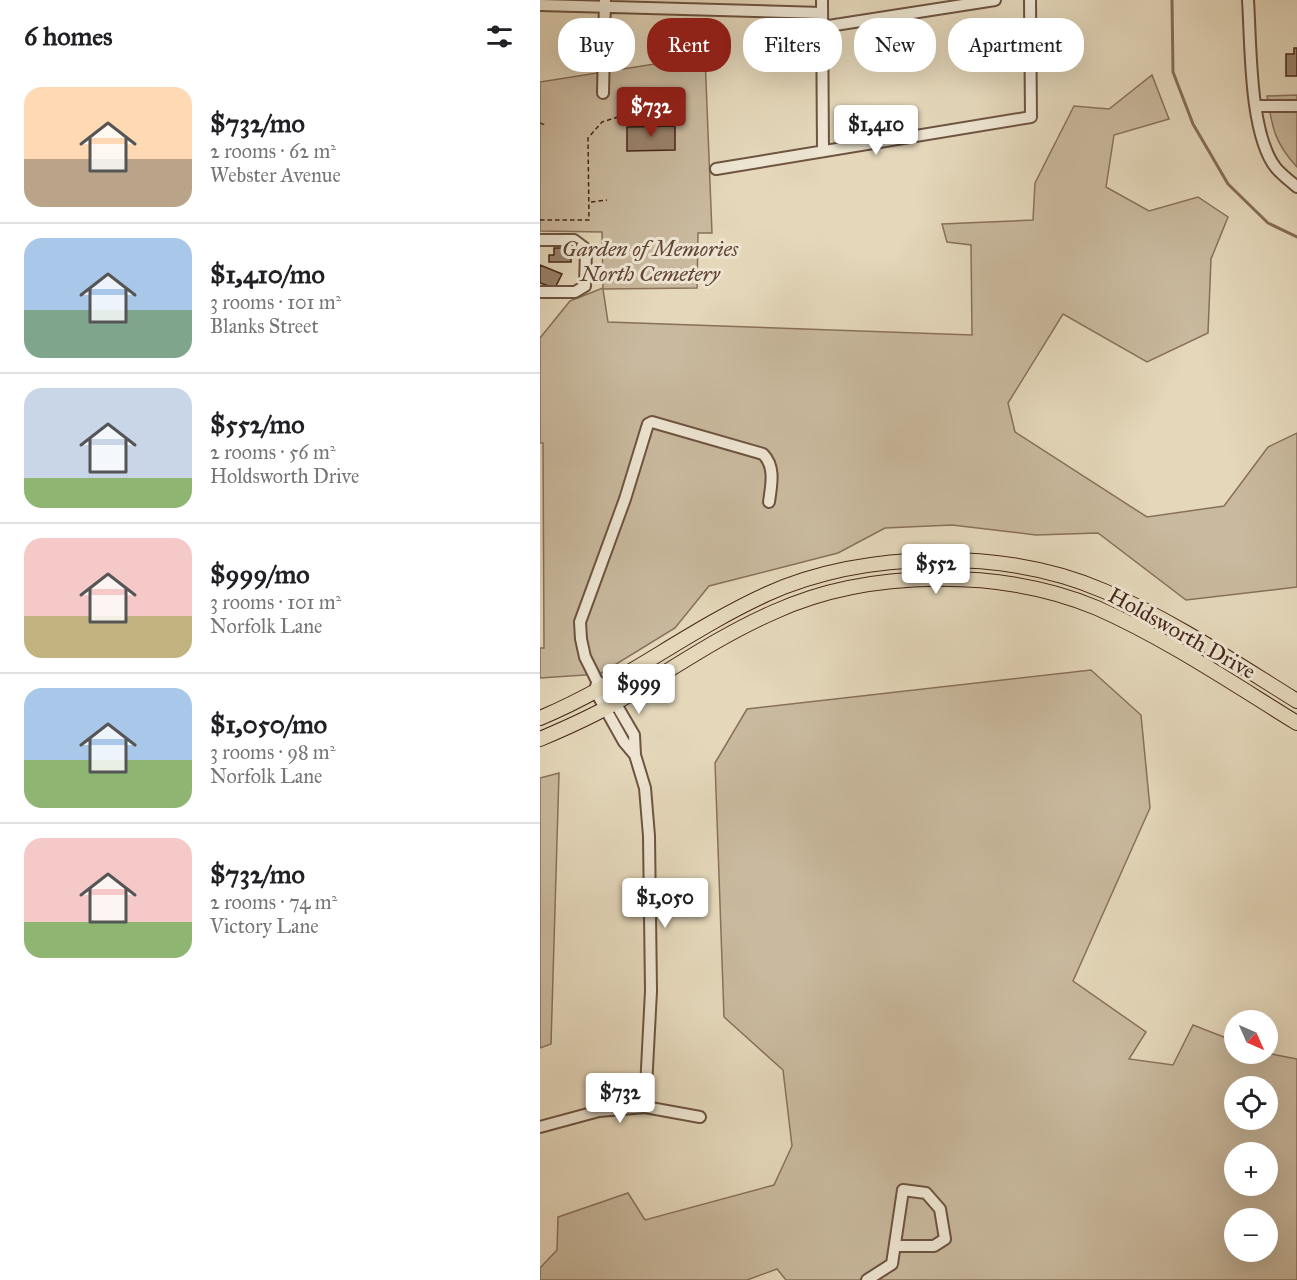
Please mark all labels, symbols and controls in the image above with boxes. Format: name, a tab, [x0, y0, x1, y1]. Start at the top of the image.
chip: Buy	[558, 18, 635, 72]
chip: Rent	[647, 18, 731, 72]
chip: Filters	[743, 18, 842, 72]
chip: New	[854, 18, 936, 72]
chip: Apartment	[948, 18, 1084, 72]
text: 6 homes	[24, 20, 113, 52]
icon: filters	[483, 20, 516, 53]
pin: $732	[615, 87, 687, 138]
text: $732	[631, 94, 671, 118]
pin: $1,410	[827, 105, 925, 156]
text: $732/mo	[210, 107, 305, 139]
icon: home	[72, 111, 144, 183]
text: $1,410	[848, 112, 904, 136]
text: 2 rooms · 62 m²	[210, 139, 336, 163]
text: Webster Avenue	[210, 163, 341, 187]
park label: Garden of Memories North Cemetery	[562, 235, 739, 287]
text: $1,410/mo	[210, 258, 325, 290]
icon: home	[72, 262, 144, 334]
text: 3 rooms · 101 m²	[210, 290, 341, 314]
text: Blanks Street	[210, 314, 318, 338]
text: $552/mo	[210, 408, 305, 440]
icon: home	[72, 412, 144, 484]
text: 2 rooms · 56 m²	[210, 440, 336, 464]
text: Holdsworth Drive	[210, 464, 359, 488]
pin: $552	[900, 544, 972, 595]
text: $552	[916, 551, 956, 575]
text: $999/mo	[210, 558, 310, 590]
icon: home	[72, 562, 144, 634]
street label: Holdsworth Drive	[1104, 581, 1260, 685]
text: 3 rooms · 101 m²	[210, 590, 341, 614]
text: Norfolk Lane	[210, 614, 322, 638]
pin: $999	[603, 664, 675, 715]
text: $999	[617, 671, 661, 695]
text: $1,050/mo	[210, 708, 327, 740]
icon: home	[72, 712, 144, 784]
text: 3 rooms · 98 m²	[210, 740, 335, 764]
text: Norfolk Lane	[210, 764, 322, 788]
text: $732/mo	[210, 858, 305, 890]
icon: home	[72, 862, 144, 934]
pin: $1,050	[616, 878, 714, 929]
text: $1,050	[636, 885, 694, 909]
text: 2 rooms · 74 m²	[210, 890, 337, 914]
text: Victory Lane	[210, 914, 319, 938]
north arrow	[1224, 1010, 1278, 1064]
map controls	[1224, 1010, 1278, 1262]
pin: $732	[584, 1073, 656, 1124]
button: locate	[1224, 1076, 1278, 1130]
text: $732	[600, 1080, 640, 1104]
button: +	[1224, 1142, 1278, 1196]
button: −	[1224, 1208, 1278, 1262]

